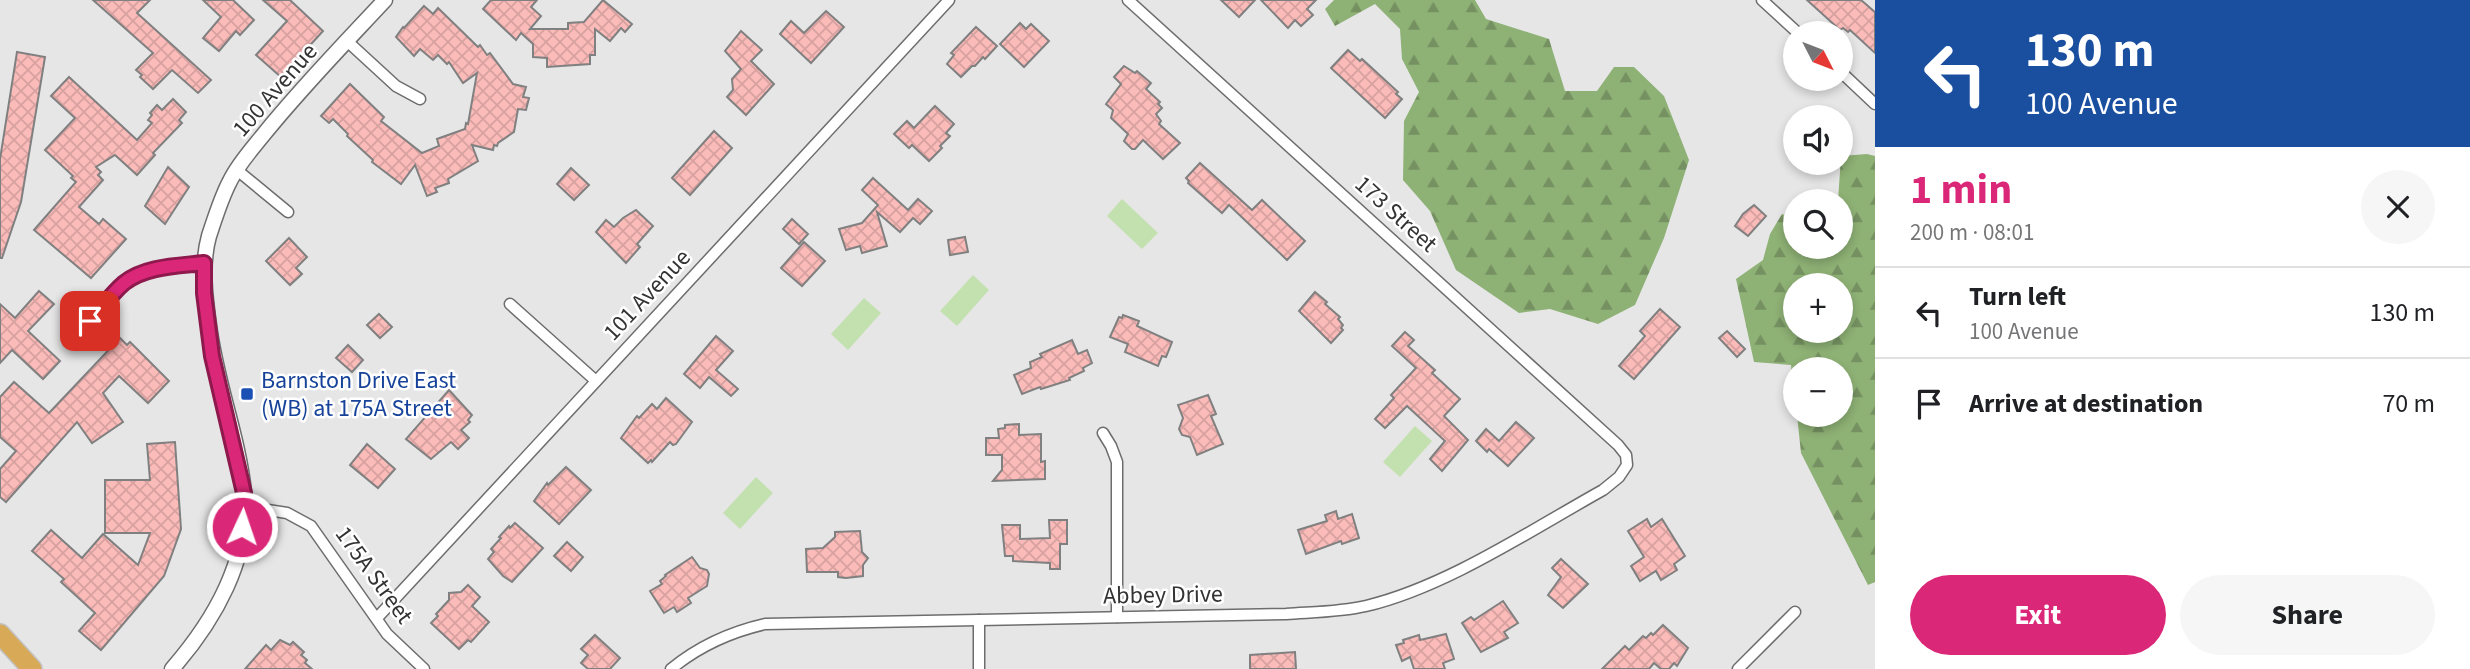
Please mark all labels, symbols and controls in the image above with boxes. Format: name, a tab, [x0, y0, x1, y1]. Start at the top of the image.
text: 130 m	[2025, 16, 2154, 86]
north arrow	[1783, 21, 1853, 91]
map controls	[1783, 21, 1853, 427]
icon: left	[1910, 28, 2001, 119]
street label: 100 Avenue	[224, 35, 326, 145]
text: 100 Avenue	[2025, 81, 2178, 127]
button: sound	[1783, 105, 1853, 175]
text: 1 min	[1910, 160, 2012, 220]
street label: 173 Street	[1347, 167, 1445, 261]
button: close	[2361, 170, 2435, 244]
button: search	[1783, 189, 1853, 259]
text: 200 m · 08:01	[1910, 216, 2034, 249]
street label: 101 Avenue	[595, 241, 699, 349]
button: +	[1783, 273, 1853, 343]
text: Turn left	[1969, 278, 2066, 315]
pin	[60, 291, 120, 351]
icon: left	[1910, 294, 1948, 332]
text: 130 m	[2369, 294, 2435, 331]
icon: arrive	[71, 302, 109, 340]
text: 100 Avenue	[1969, 315, 2079, 348]
button: −	[1783, 357, 1853, 427]
place label: Barnston Drive East (WB) at 175A Street	[261, 363, 456, 426]
icon: arrive	[1910, 385, 1948, 423]
text: Arrive at destination	[1969, 385, 2203, 422]
text: 70 m	[2382, 385, 2435, 422]
marker: Barnston Drive East (WB) at 175A Street	[239, 386, 255, 402]
position arrow	[205, 490, 279, 564]
street label: 175A Street	[326, 519, 422, 631]
button: Exit	[1910, 575, 2166, 655]
button: Share	[2180, 575, 2435, 655]
street label: Abbey Drive	[1103, 576, 1223, 614]

